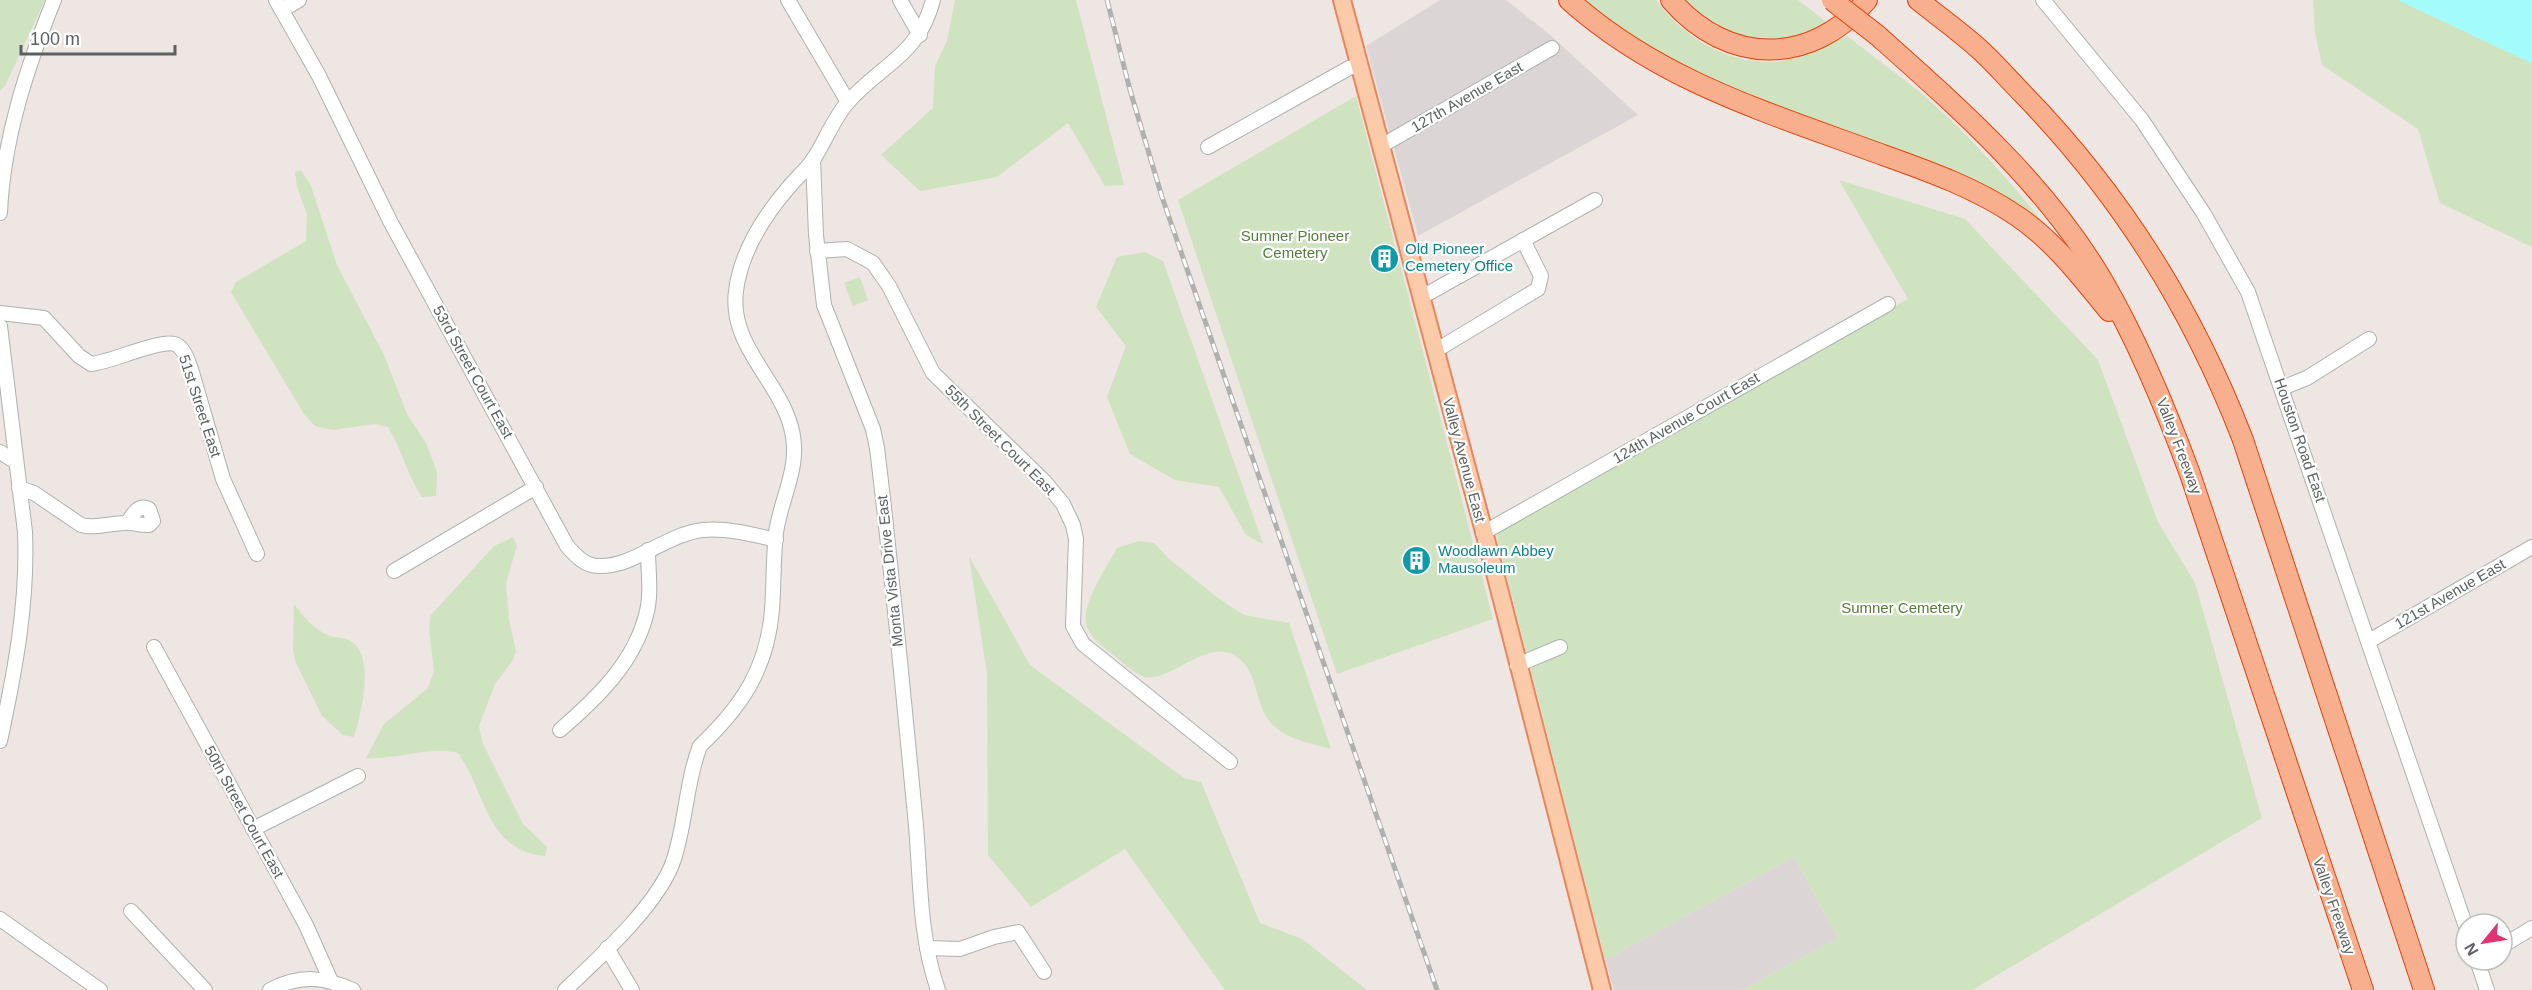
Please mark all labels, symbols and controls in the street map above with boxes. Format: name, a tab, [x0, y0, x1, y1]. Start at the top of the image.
scale bar	[21, 18, 176, 56]
text: 100 m	[30, 29, 80, 49]
street label: 127th Avenue East	[1408, 57, 1526, 135]
park label: Sumner Pioneer Cemetery	[1241, 227, 1349, 261]
place label: Old Pioneer Cemetery Office	[1405, 240, 1513, 274]
building icon: Old Pioneer Cemetery Office	[1368, 242, 1400, 274]
street label: 53rd Street Court East	[430, 302, 517, 442]
street label: 51st Street East	[176, 352, 225, 460]
street label: 124th Avenue Court East	[1609, 368, 1763, 467]
street label: Houston Road East	[2271, 376, 2330, 505]
street label: 55th Street Court East	[942, 381, 1059, 499]
street label: Valley Freeway	[2153, 395, 2206, 497]
street label: Valley Avenue East	[1440, 396, 1489, 525]
street label: Monta Vista Drive East	[873, 494, 906, 648]
place label: Woodlawn Abbey Mausoleum	[1438, 542, 1554, 576]
building icon: Woodlawn Abbey Mausoleum	[1401, 544, 1433, 576]
street label: 121st Avenue East	[2391, 555, 2509, 632]
park label: Sumner Cemetery	[1841, 599, 1963, 616]
street label: 50th Street Court East	[201, 743, 288, 882]
street label: Valley Freeway	[2310, 855, 2359, 957]
north arrow	[2454, 912, 2514, 972]
text: N	[2461, 940, 2482, 959]

